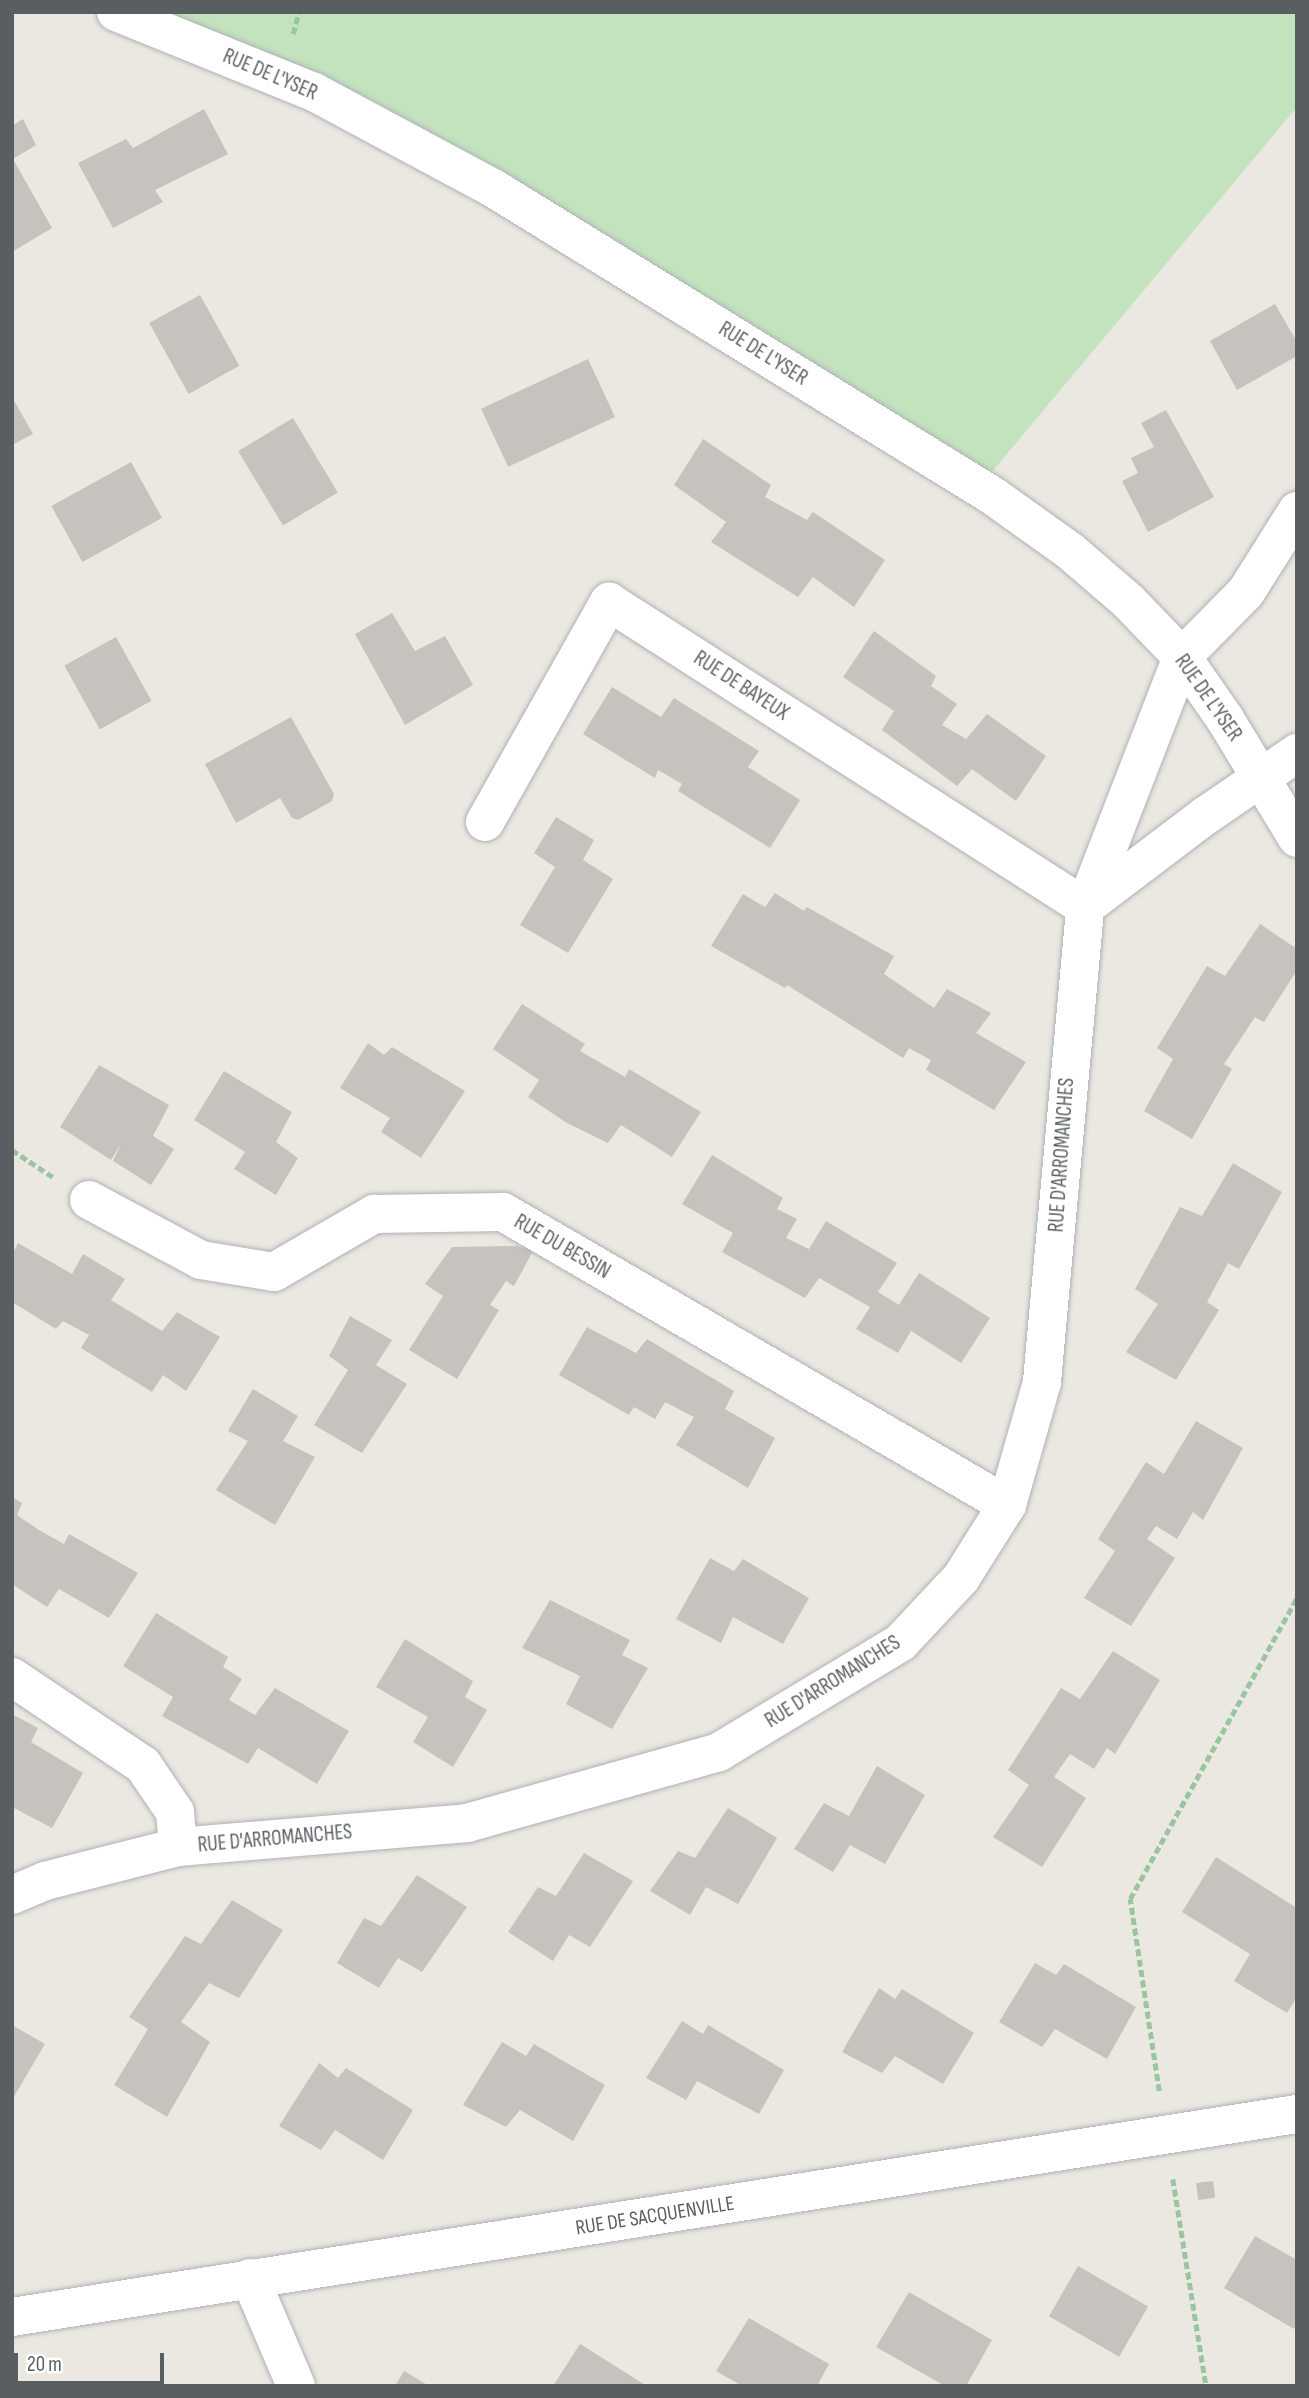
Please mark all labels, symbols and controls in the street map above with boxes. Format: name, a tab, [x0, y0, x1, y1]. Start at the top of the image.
street label: RUE DE L'YSER	[219, 44, 321, 106]
street label: RUE DE L'YSER	[714, 317, 812, 391]
street label: RUE DE BAYEUX	[689, 646, 793, 726]
street label: RUE DE L'YSER	[1169, 650, 1247, 746]
street label: RUE D'ARROMANCHES	[1044, 1077, 1080, 1233]
street label: RUE DU BESSIN	[510, 1209, 614, 1285]
street label: RUE D'ARROMANCHES	[761, 1630, 905, 1734]
street label: RUE D'ARROMANCHES	[197, 1820, 353, 1858]
street label: RUE DE SACQUENVILLE	[574, 2191, 736, 2241]
scale bar	[18, 2338, 168, 2382]
text: 20 m	[27, 2352, 62, 2377]

